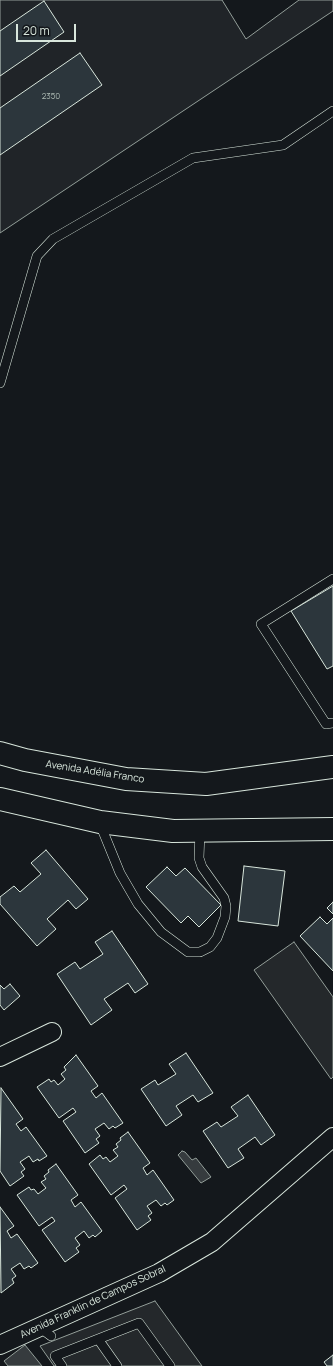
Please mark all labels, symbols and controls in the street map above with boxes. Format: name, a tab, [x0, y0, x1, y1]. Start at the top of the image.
scale bar	[18, 16, 78, 42]
text: 20 m	[23, 22, 50, 39]
house number: 2350	[42, 92, 60, 102]
street label: Avenida Adélia Franco	[45, 758, 145, 786]
street label: Avenida Franklin de Campos Sobral	[18, 1263, 168, 1341]

